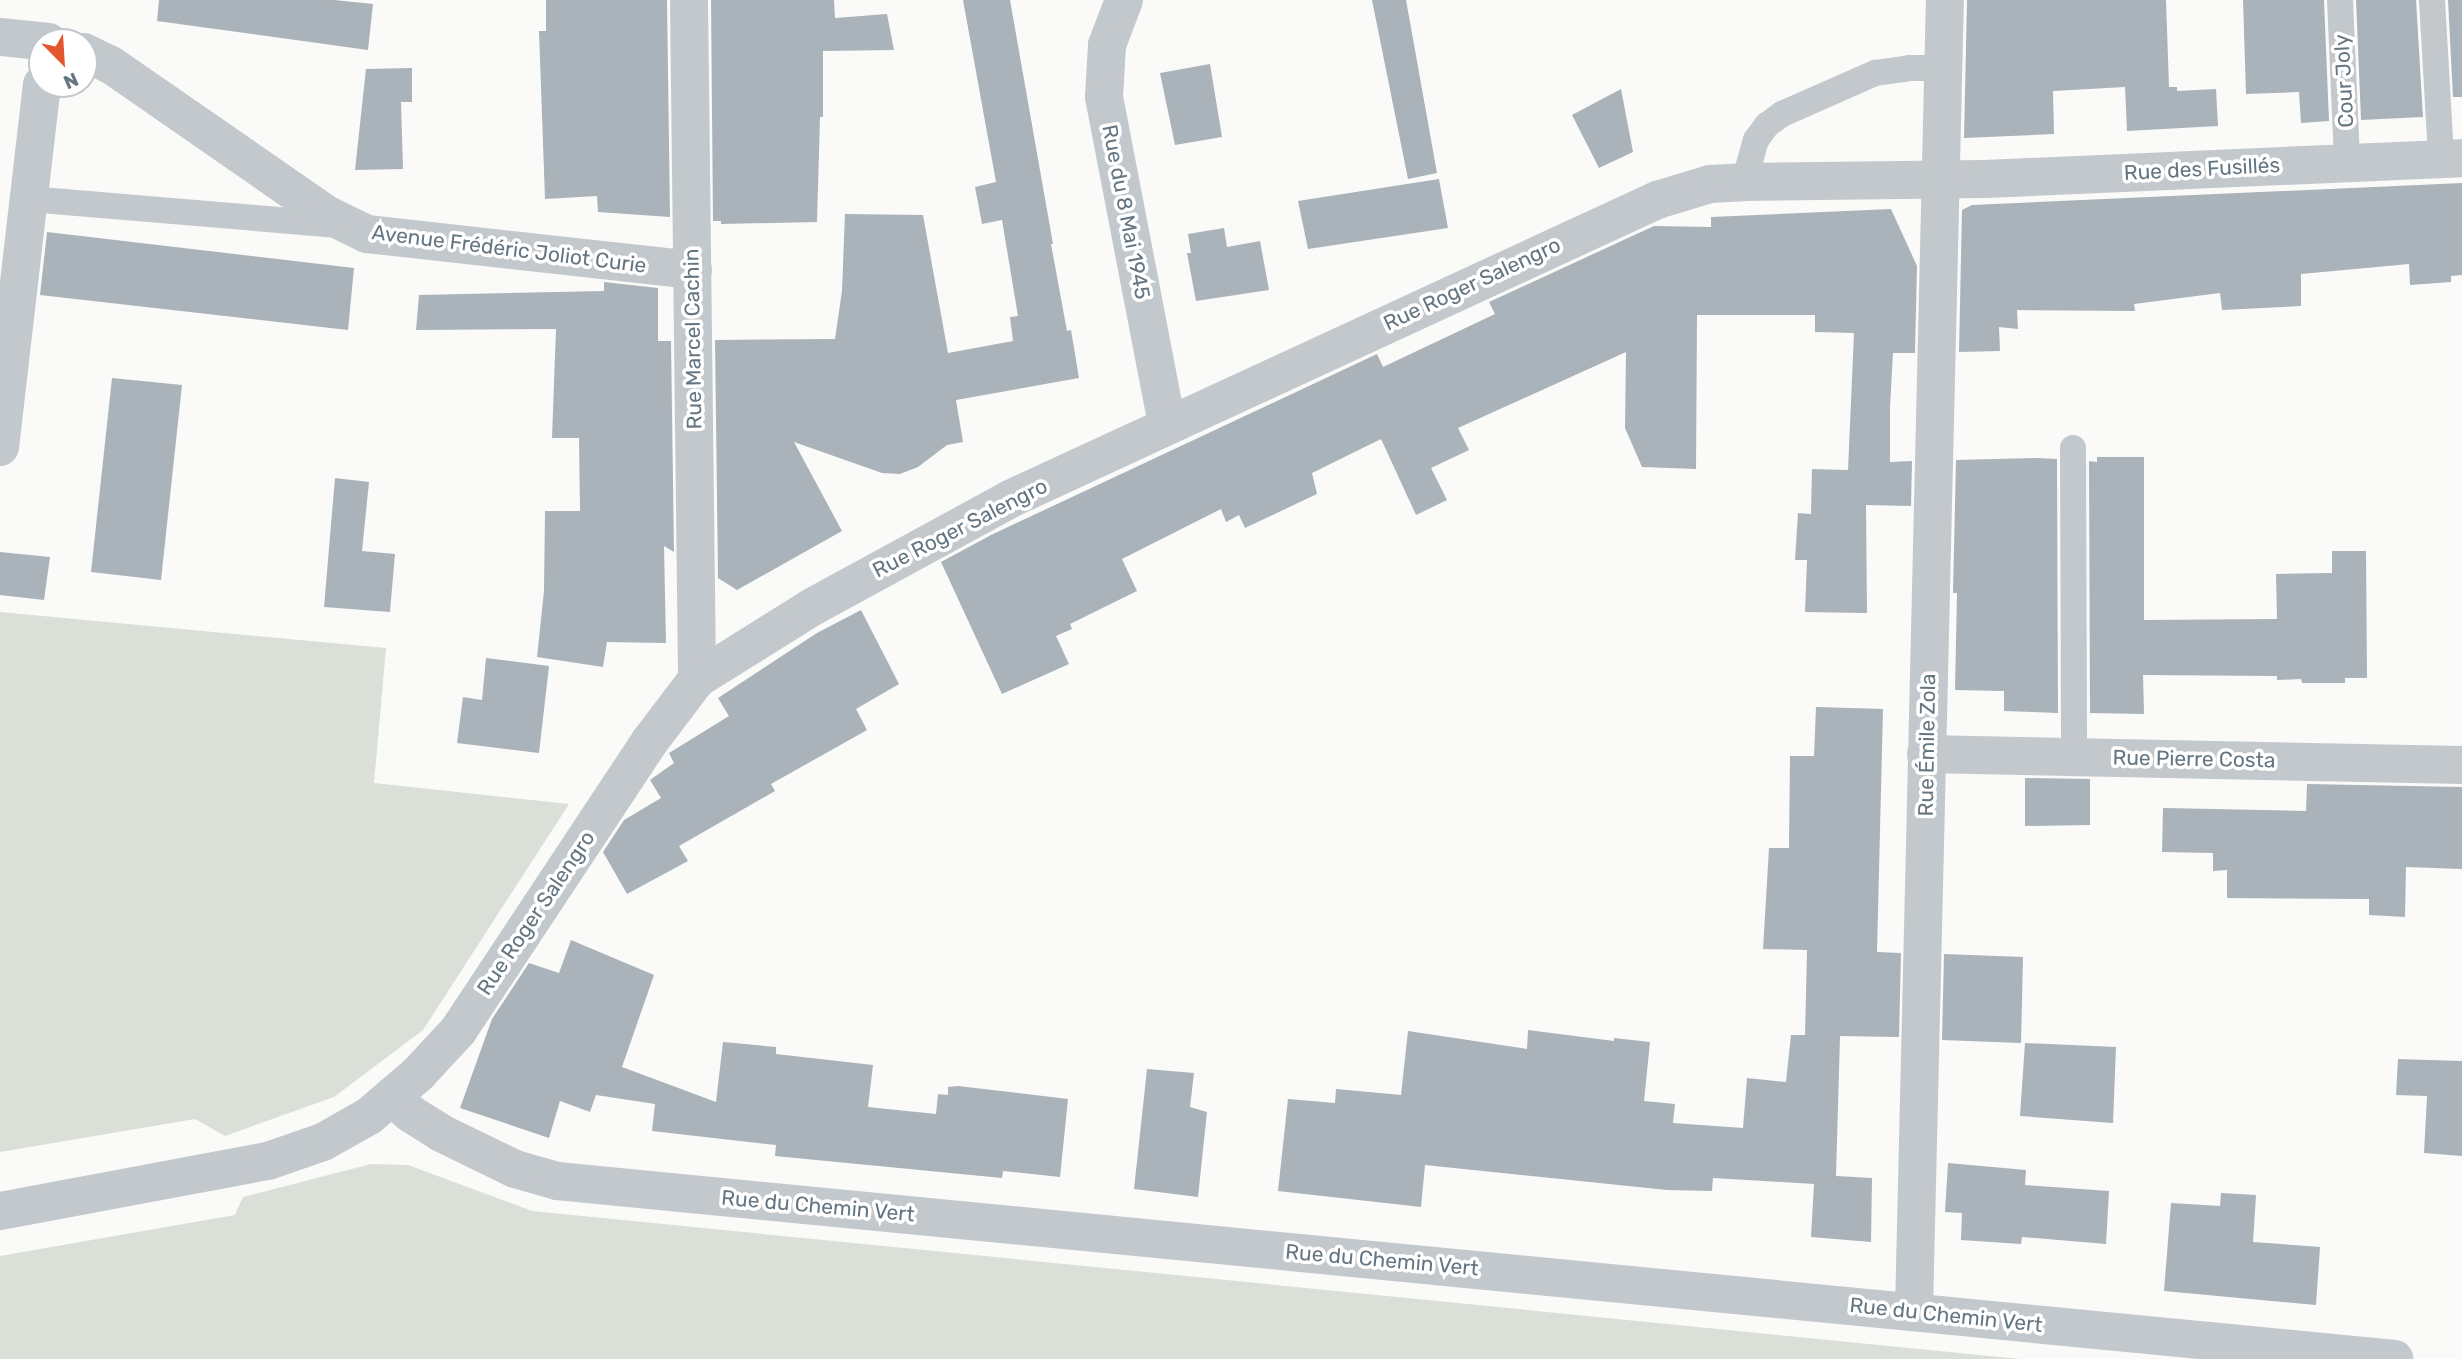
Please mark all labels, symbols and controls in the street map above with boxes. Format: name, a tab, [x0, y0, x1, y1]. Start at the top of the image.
north arrow	[28, 28, 98, 98]
street label: Cour Joly	[2329, 33, 2359, 129]
text: N	[60, 68, 82, 94]
street label: Rue du 8 Mai 1945	[1097, 123, 1155, 301]
street label: Rue des Fusillés	[2123, 152, 2281, 186]
street label: Avenue Frédéric Joliot Curie	[370, 220, 648, 278]
street label: Rue Roger Salengro	[1379, 232, 1565, 336]
street label: Rue Marcel Cachin	[679, 248, 707, 430]
street label: Rue Roger Salengro	[868, 473, 1052, 583]
street label: Rue Émile Zola	[1913, 673, 1941, 817]
street label: Rue Pierre Costa	[2112, 745, 2276, 773]
street label: Rue Roger Salengro	[472, 826, 600, 1000]
street label: Rue du Chemin Vert	[720, 1185, 916, 1227]
street label: Rue du Chemin Vert	[1284, 1239, 1480, 1281]
street label: Rue du Chemin Vert	[1848, 1292, 2044, 1338]

